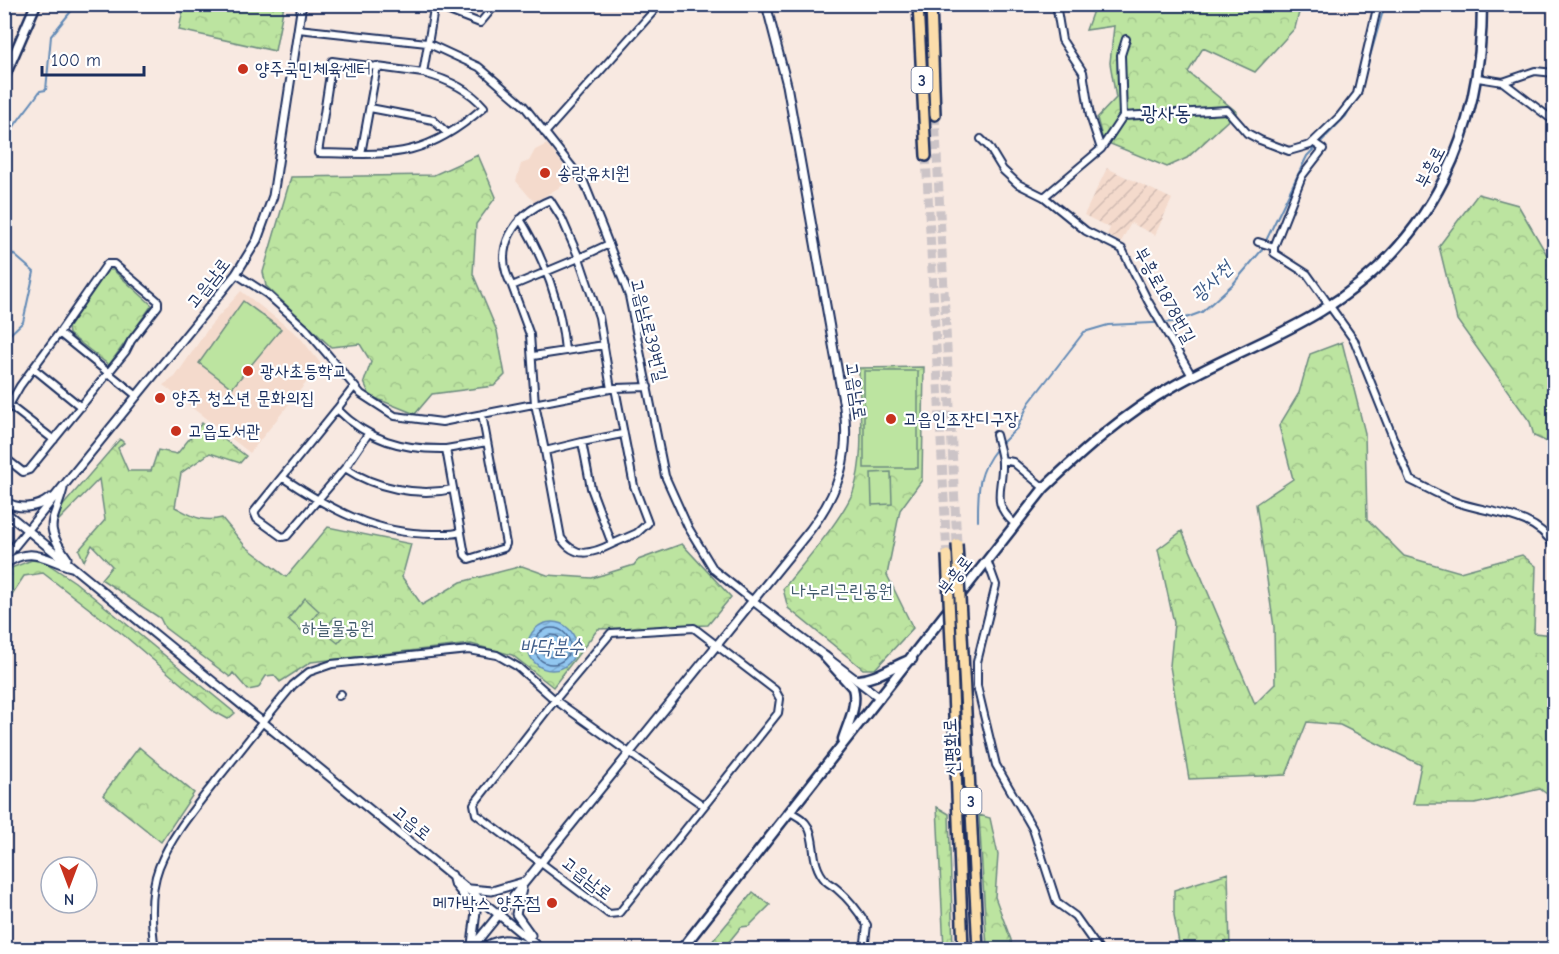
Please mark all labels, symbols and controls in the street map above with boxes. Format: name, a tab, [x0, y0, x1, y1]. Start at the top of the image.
scale bar	[42, 39, 144, 77]
text: 100 m	[51, 50, 101, 71]
place label: 양주국민체육센터	[255, 59, 371, 80]
marker: 양주국민체육센터	[236, 62, 250, 76]
road number: 3	[912, 67, 932, 93]
district label: 광사동	[1141, 101, 1191, 125]
street label: 부흥로	[1411, 143, 1450, 191]
place label: 송랑유치원	[557, 163, 629, 184]
marker: 송랑유치원	[538, 166, 552, 180]
street label: 부흥로1878번길	[1130, 244, 1200, 347]
street label: 고읍남로	[182, 254, 235, 313]
water label: 광사천	[1186, 255, 1238, 306]
street label: 고읍남로39번길	[626, 276, 672, 384]
place label: 광사초등학교	[260, 361, 347, 382]
street label: 고읍남로	[841, 361, 870, 421]
marker: 광사초등학교	[241, 364, 255, 378]
place label: 양주 청소년 문화의집	[172, 388, 314, 409]
marker: 양주 청소년 문화의집	[153, 391, 167, 405]
place label: 고읍인조잔디구장	[903, 409, 1019, 430]
marker: 고읍인조잔디구장	[884, 412, 898, 426]
place label: 고읍도서관	[188, 421, 260, 442]
marker: 고읍도서관	[169, 424, 183, 438]
street label: 부흥로	[934, 552, 977, 599]
park label: 나누리근린공원	[791, 581, 893, 602]
park label: 하늘물공원	[302, 618, 374, 639]
water label: 바닥분수	[520, 635, 585, 658]
street label: 신평화로	[939, 717, 964, 776]
road number: 3	[960, 788, 982, 814]
street label: 고읍로	[388, 802, 435, 845]
street label: 고읍남로	[557, 852, 616, 905]
north arrow	[39, 855, 99, 915]
text: N	[64, 890, 74, 908]
place label: 메가박스 양주점	[433, 893, 541, 914]
marker: 메가박스 양주점	[545, 896, 559, 910]

